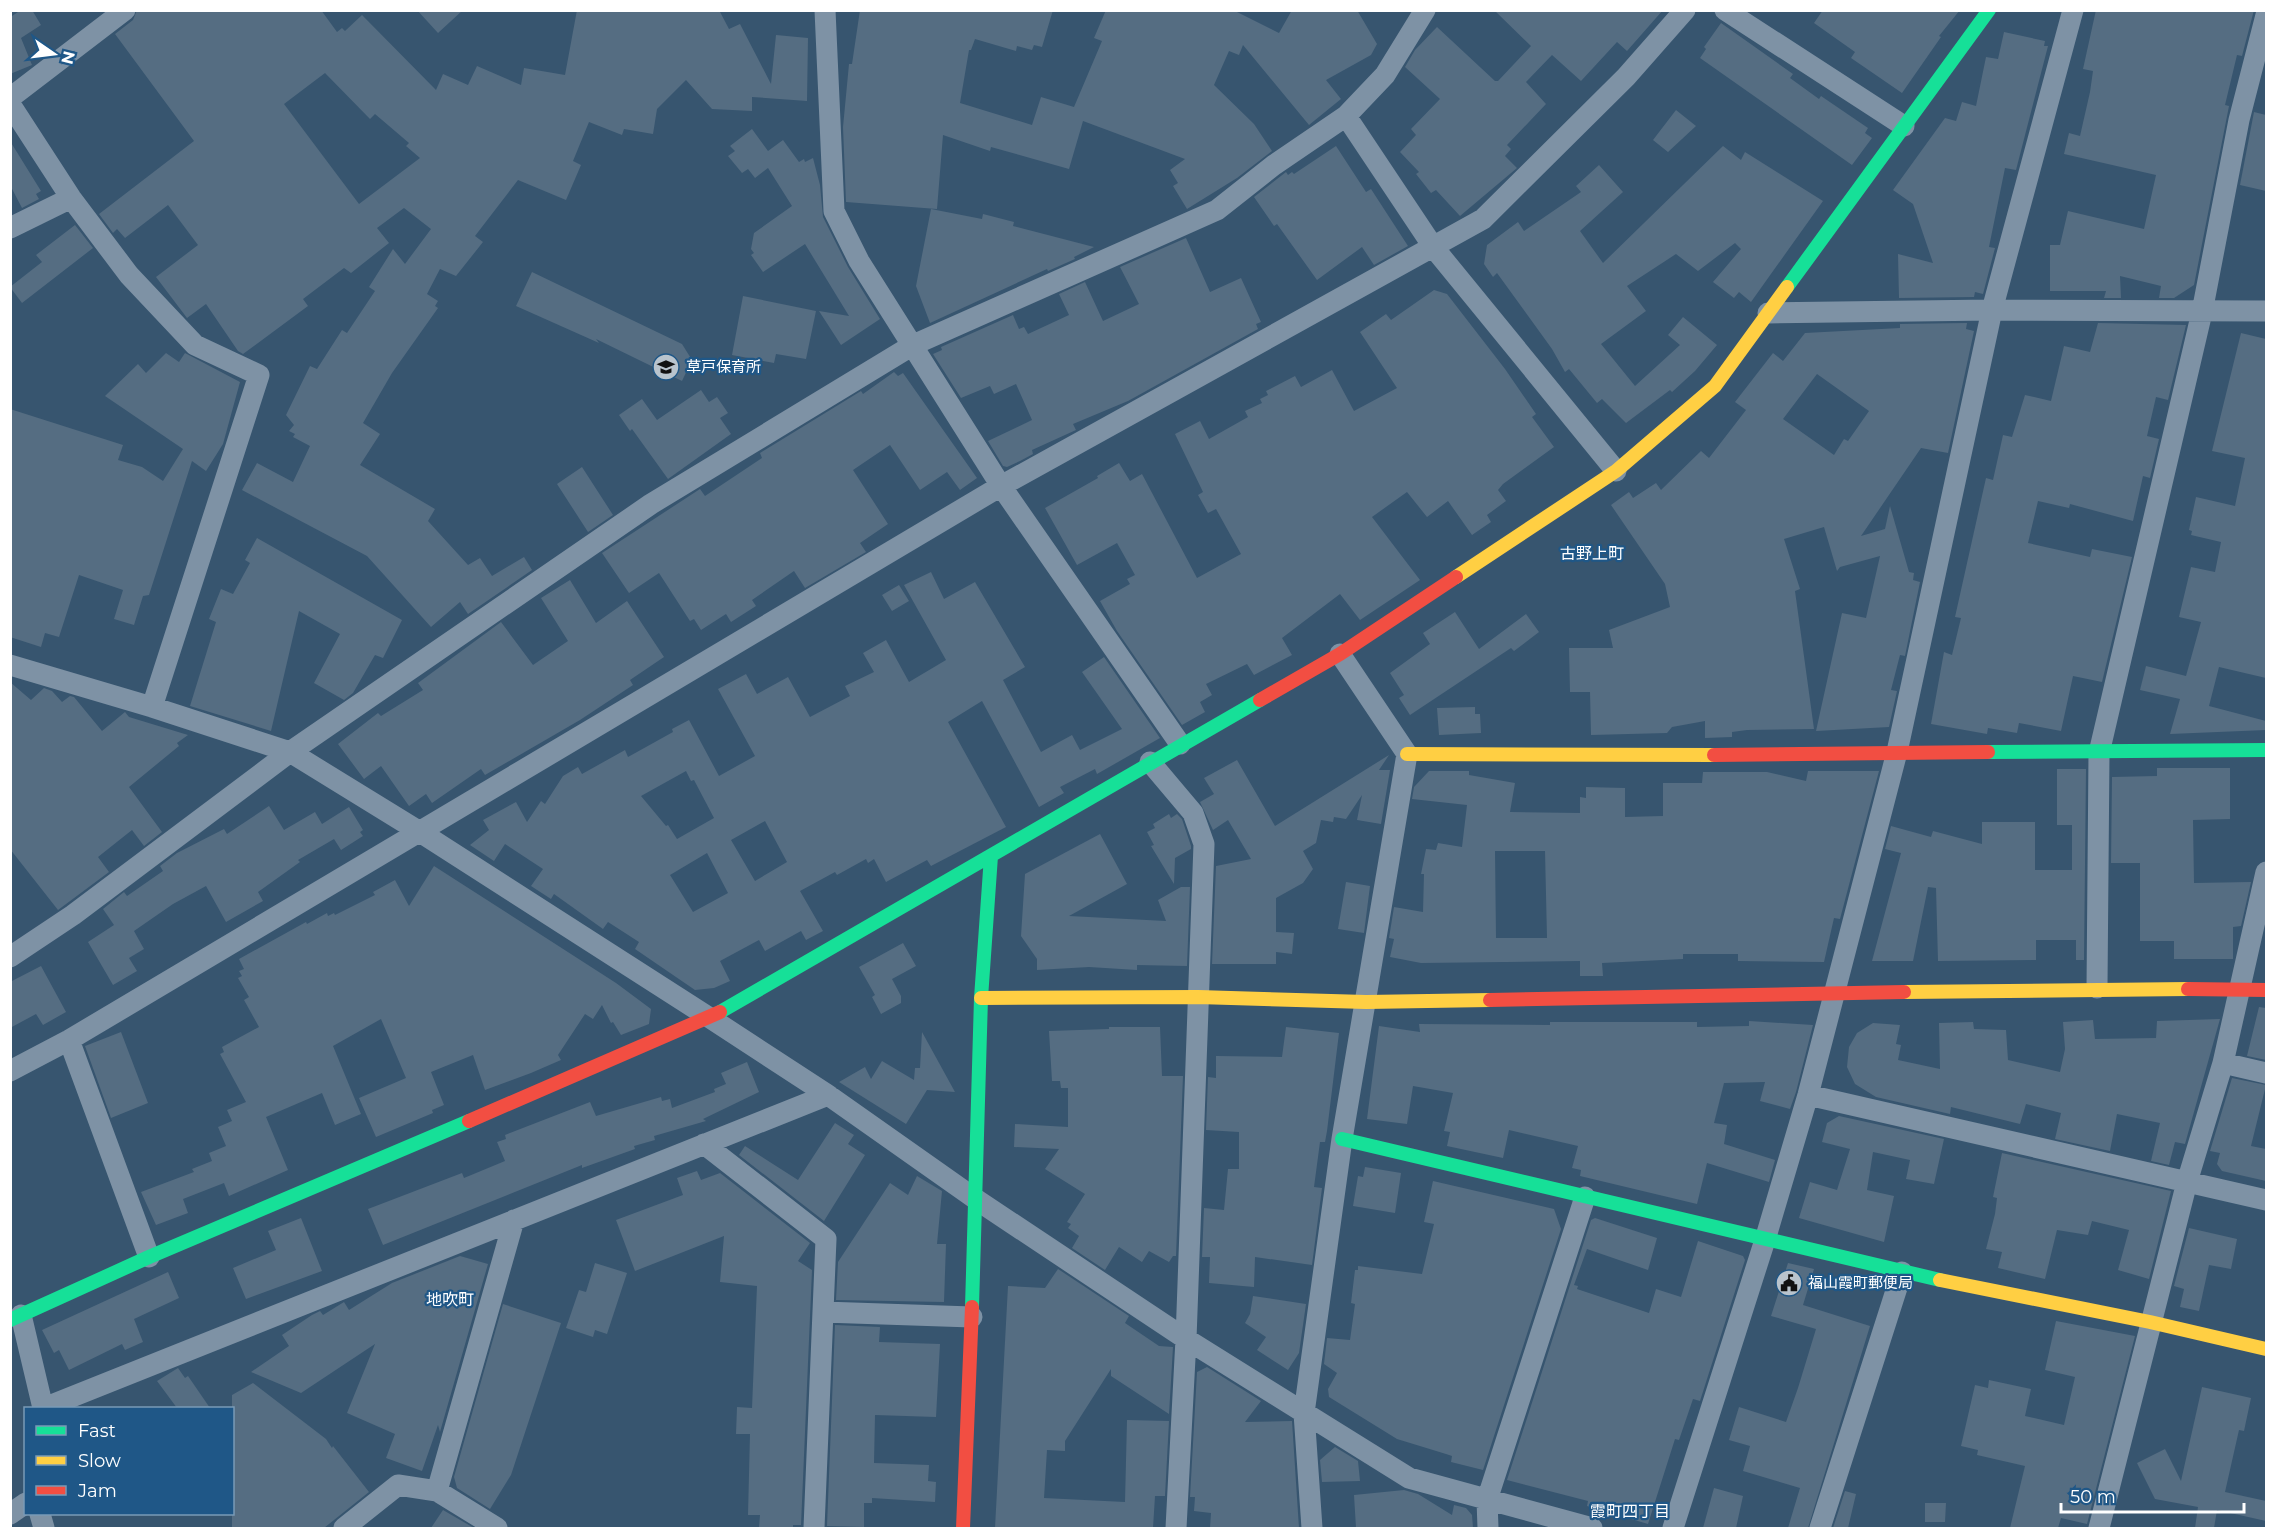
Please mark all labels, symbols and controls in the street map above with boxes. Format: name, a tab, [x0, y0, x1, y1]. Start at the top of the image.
north arrow	[24, 24, 84, 84]
text: N	[57, 49, 79, 66]
school or university icon: 草戸保育所	[651, 352, 681, 382]
place label: 草戸保育所	[686, 357, 761, 376]
district label: 古野上町	[1560, 544, 1624, 563]
public building icon: 福山霞町郵便局	[1774, 1268, 1804, 1298]
place label: 福山霞町郵便局	[1808, 1273, 1913, 1292]
district label: 地吹町	[426, 1290, 474, 1309]
legend	[24, 1407, 234, 1515]
text: Fast	[78, 1420, 116, 1442]
text: Slow	[78, 1450, 121, 1472]
scale bar	[2061, 1476, 2244, 1514]
text: Jam	[77, 1480, 117, 1502]
text: 50 m	[2070, 1486, 2116, 1508]
district label: 霞町四丁目	[1590, 1502, 1670, 1521]

